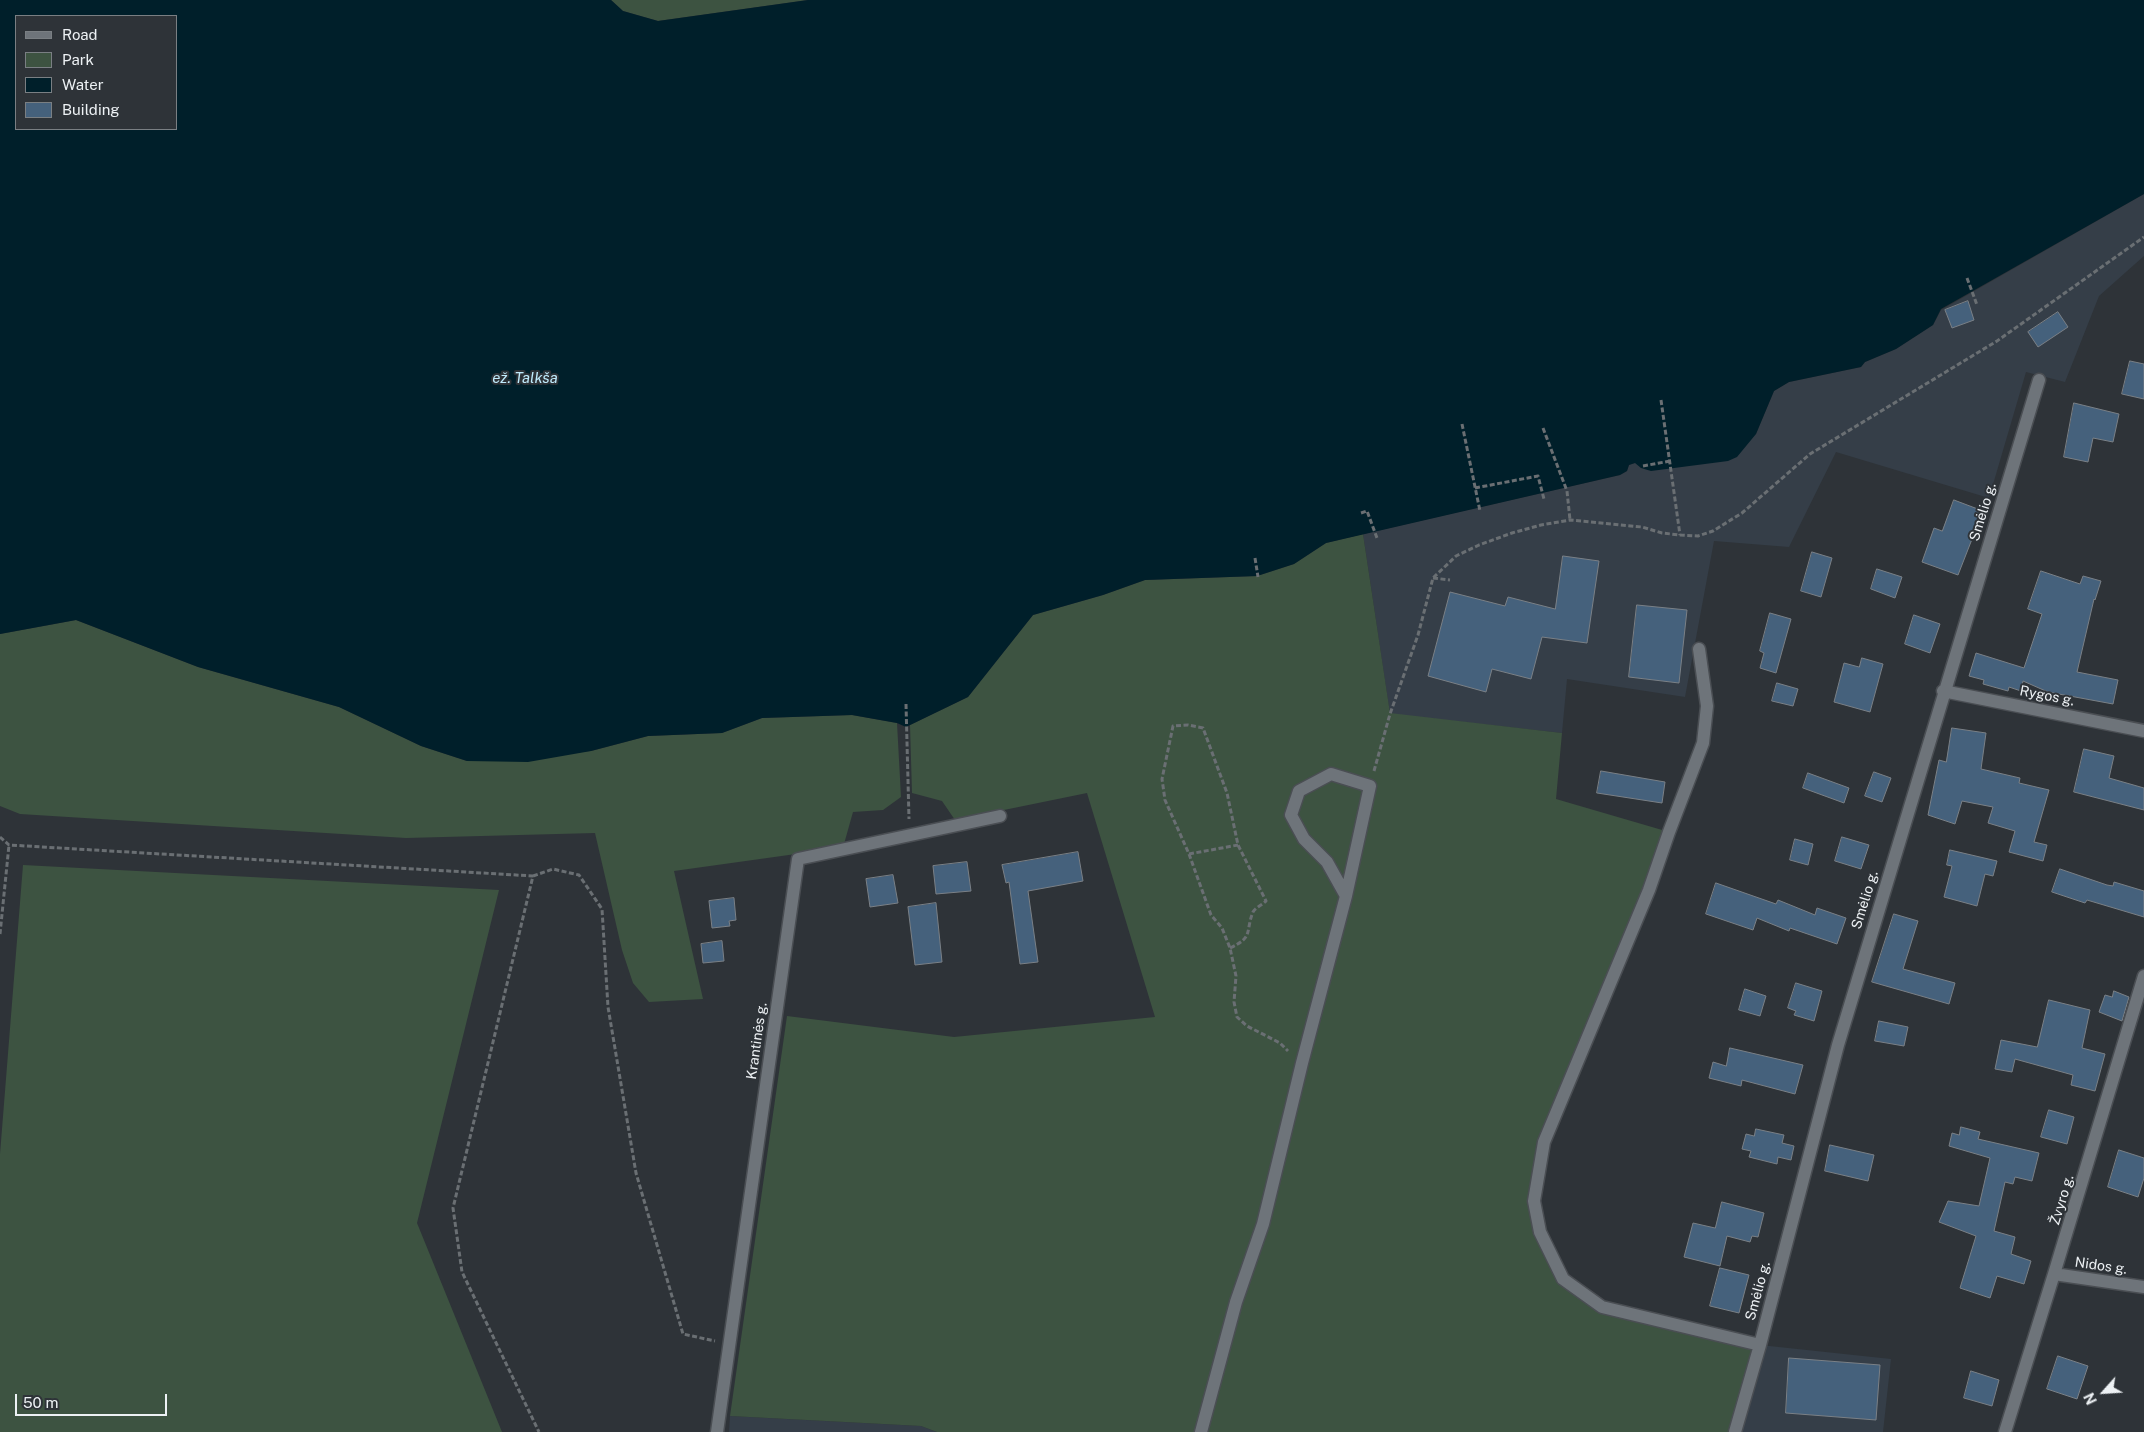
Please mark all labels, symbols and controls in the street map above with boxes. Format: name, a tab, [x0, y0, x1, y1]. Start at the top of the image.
legend	[15, 15, 178, 130]
text: Road	[62, 26, 98, 43]
text: Park	[62, 51, 94, 68]
text: Water	[62, 76, 104, 93]
text: Building	[62, 101, 120, 118]
water label: ež. Talkša	[492, 369, 558, 387]
street label: Smėlio g.	[1966, 481, 2000, 543]
street label: Rygos g.	[2018, 682, 2076, 710]
street label: Smėlio g.	[1848, 869, 1882, 931]
street label: Krantinės g.	[743, 1001, 771, 1081]
street label: Žvyro g.	[2046, 1173, 2078, 1227]
street label: Nidos g.	[2074, 1254, 2128, 1278]
street label: Smėlio g.	[1742, 1260, 1774, 1322]
north arrow	[2079, 1367, 2129, 1417]
scale bar	[18, 1384, 170, 1416]
text: N	[2081, 1390, 2100, 1407]
text: 50 m	[23, 1394, 58, 1411]

